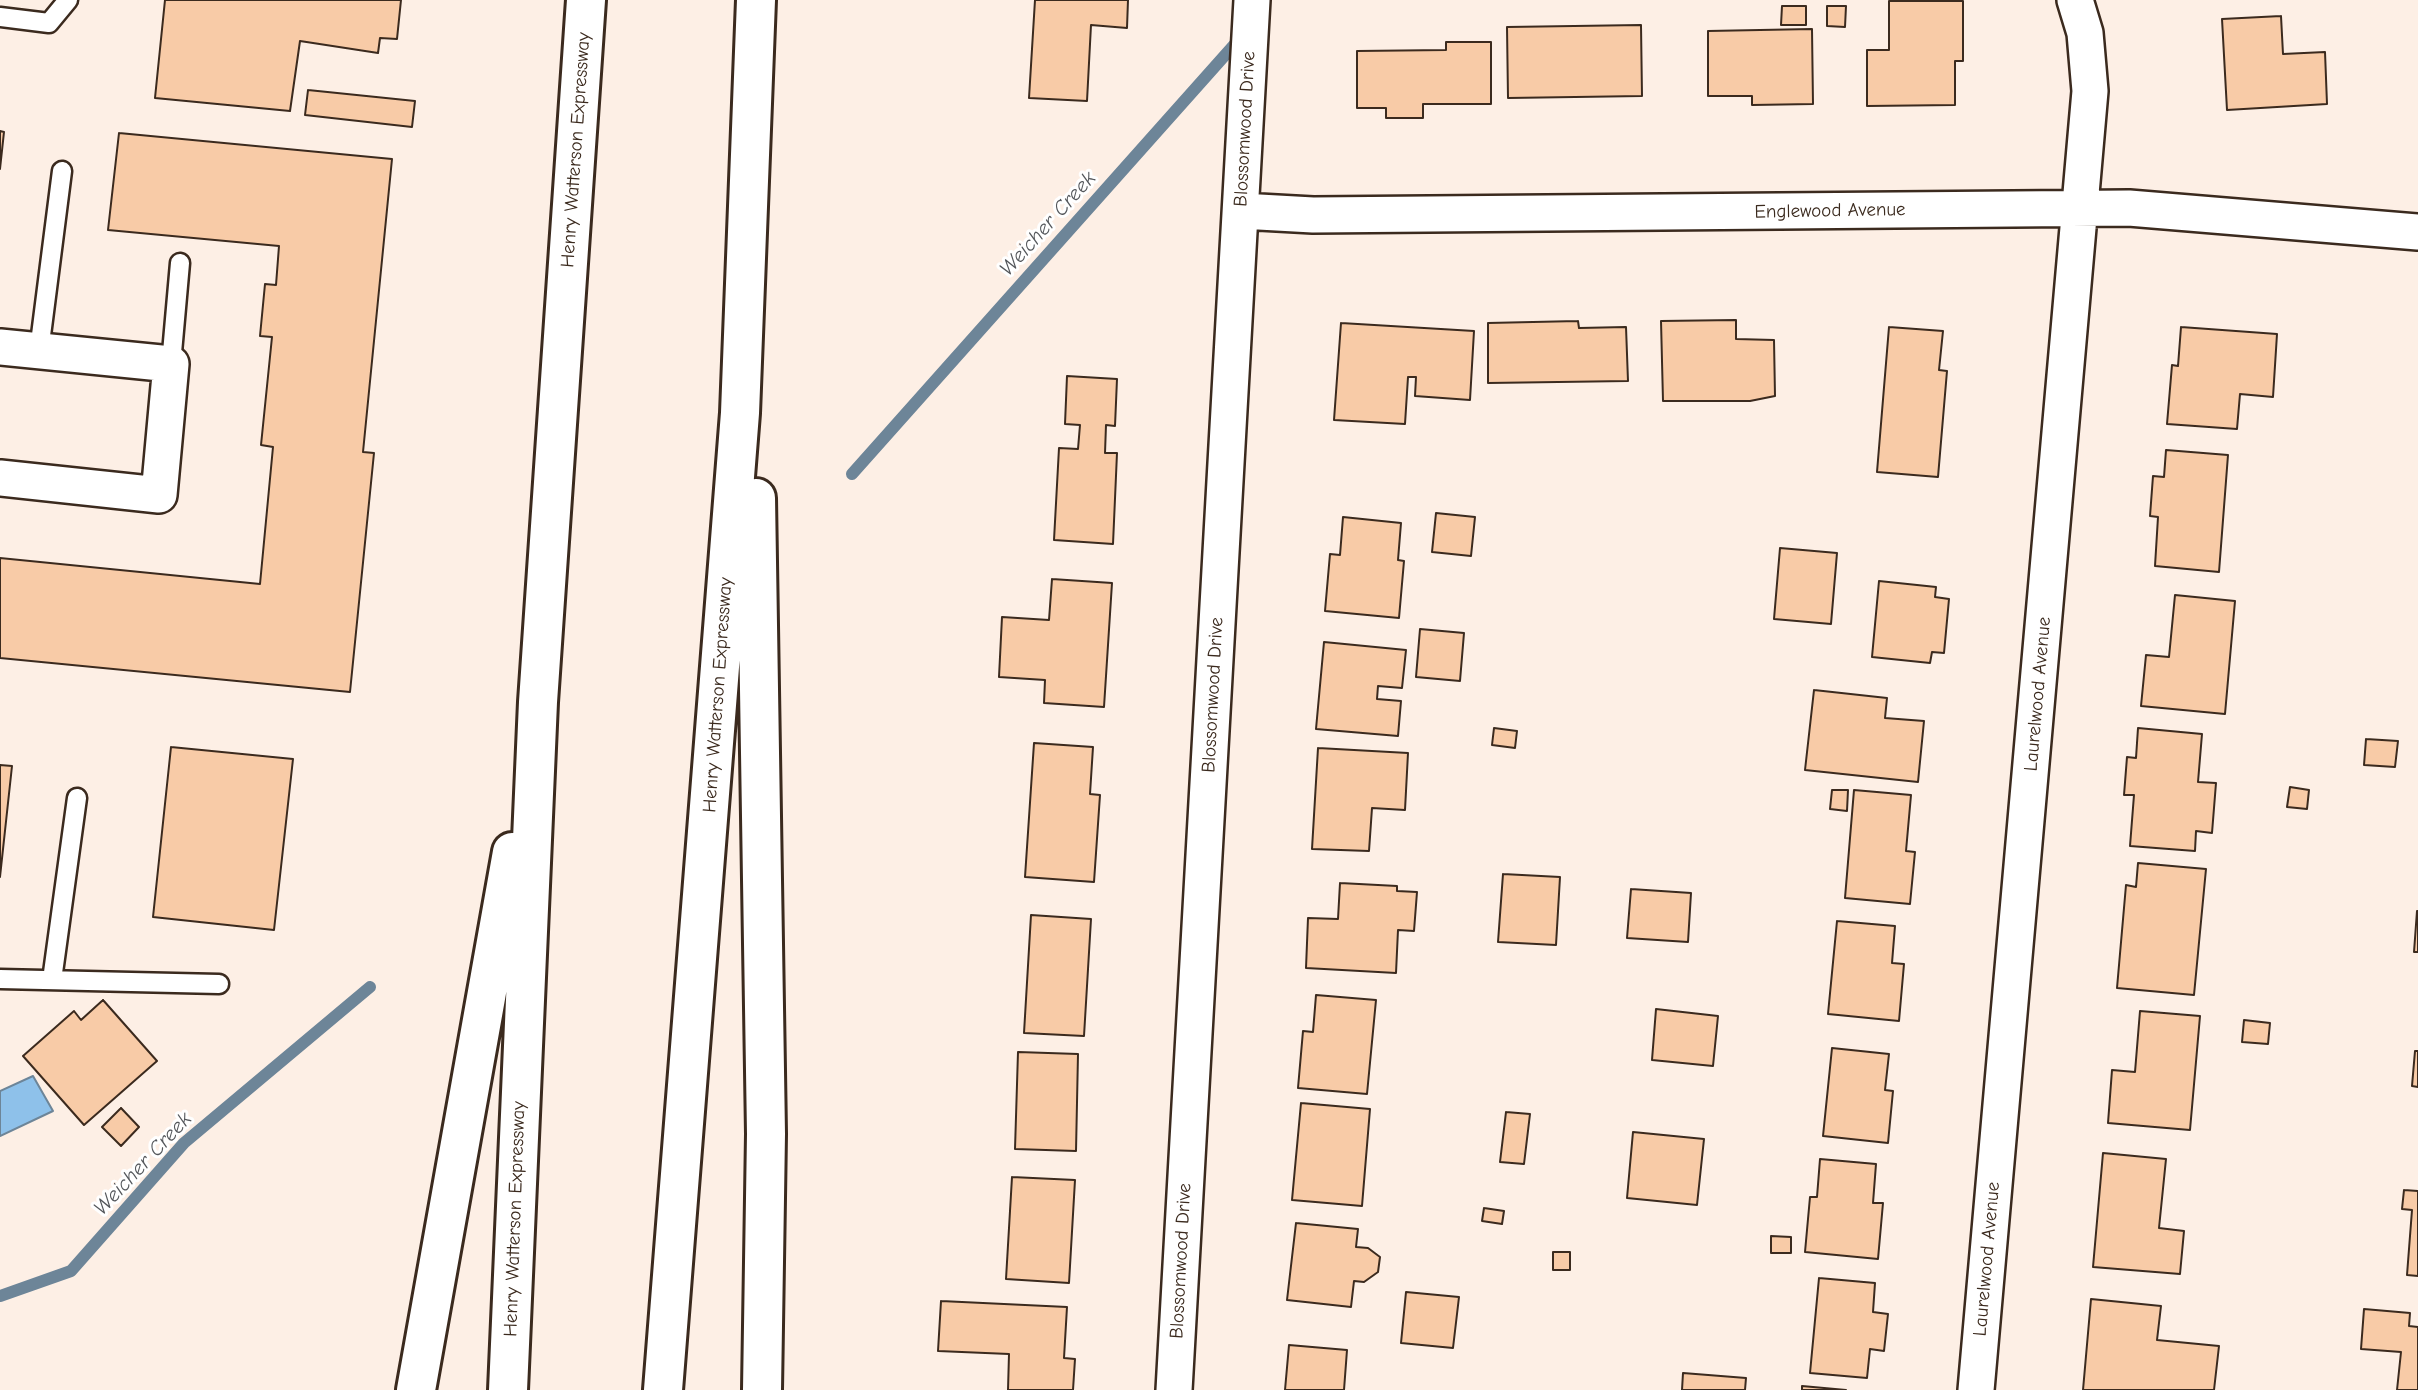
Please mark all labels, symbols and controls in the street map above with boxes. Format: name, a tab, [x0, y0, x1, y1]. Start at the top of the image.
street label: Henry Watterson Expressway	[556, 32, 596, 268]
street label: Blossomwood Drive	[1230, 51, 1260, 207]
water label: Weicher Creek	[994, 167, 1102, 281]
street label: Englewood Avenue	[1754, 198, 1906, 224]
street label: Henry Watterson Expressway	[698, 577, 738, 813]
street label: Laurelwood Avenue	[2020, 616, 2056, 772]
street label: Blossomwood Drive	[1198, 617, 1228, 773]
street label: Henry Watterson Expressway	[499, 1101, 531, 1337]
water label: Weicher Creek	[89, 1107, 197, 1221]
street label: Laurelwood Avenue	[1969, 1181, 2005, 1337]
street label: Blossomwood Drive	[1166, 1183, 1196, 1339]

